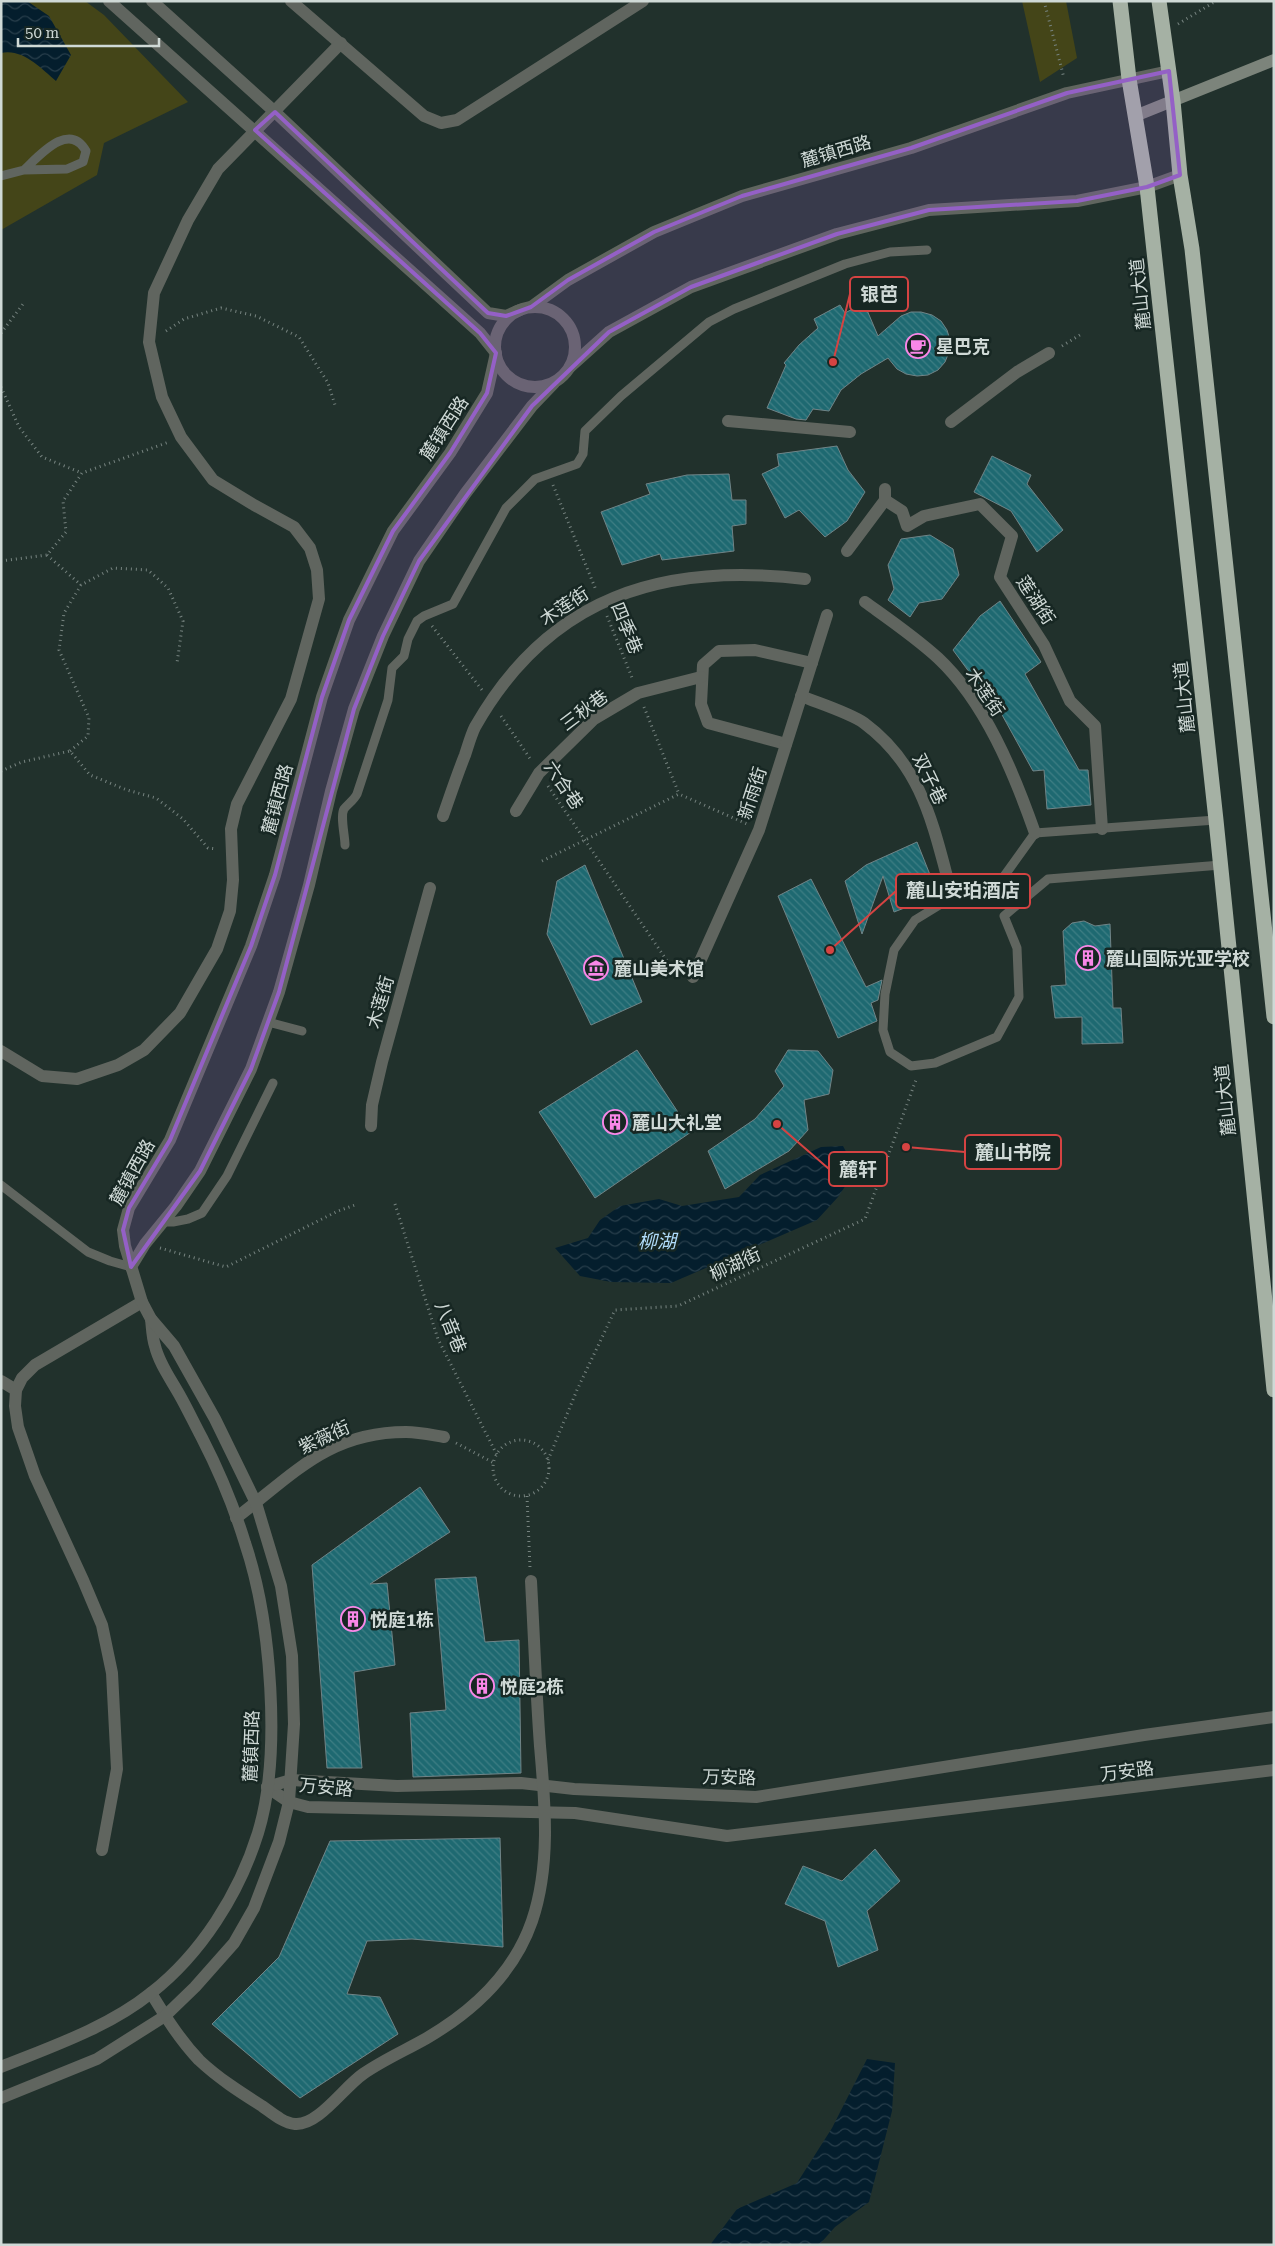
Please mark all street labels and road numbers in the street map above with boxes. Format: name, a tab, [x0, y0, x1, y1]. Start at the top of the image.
street label: 麓镇西路	[799, 131, 873, 171]
street label: 麓山大道	[1126, 257, 1154, 331]
street label: 麓镇西路	[416, 392, 472, 464]
street label: 莲湖街	[1012, 572, 1060, 628]
street label: 木莲街	[536, 582, 592, 630]
street label: 四季巷	[607, 599, 647, 657]
street label: 麓山大道	[1170, 660, 1198, 734]
street label: 木莲街	[961, 664, 1009, 720]
street label: 三秋巷	[556, 685, 612, 735]
street label: 双子巷	[909, 750, 951, 808]
street label: 六合巷	[540, 757, 588, 813]
street label: 麓镇西路	[258, 762, 296, 836]
street label: 新雨街	[734, 764, 770, 822]
street label: 木莲街	[362, 973, 398, 1031]
street label: 麓山大道	[1211, 1063, 1239, 1137]
street label: 麓镇西路	[105, 1135, 159, 1209]
street label: 柳湖街	[706, 1243, 764, 1285]
street label: 八音巷	[431, 1298, 471, 1356]
street label: 紫薇街	[295, 1416, 353, 1458]
street label: 麓镇西路	[239, 1710, 263, 1782]
street label: 万安路	[1099, 1757, 1155, 1785]
street label: 万安路	[702, 1766, 756, 1788]
street label: 万安路	[298, 1774, 354, 1800]

